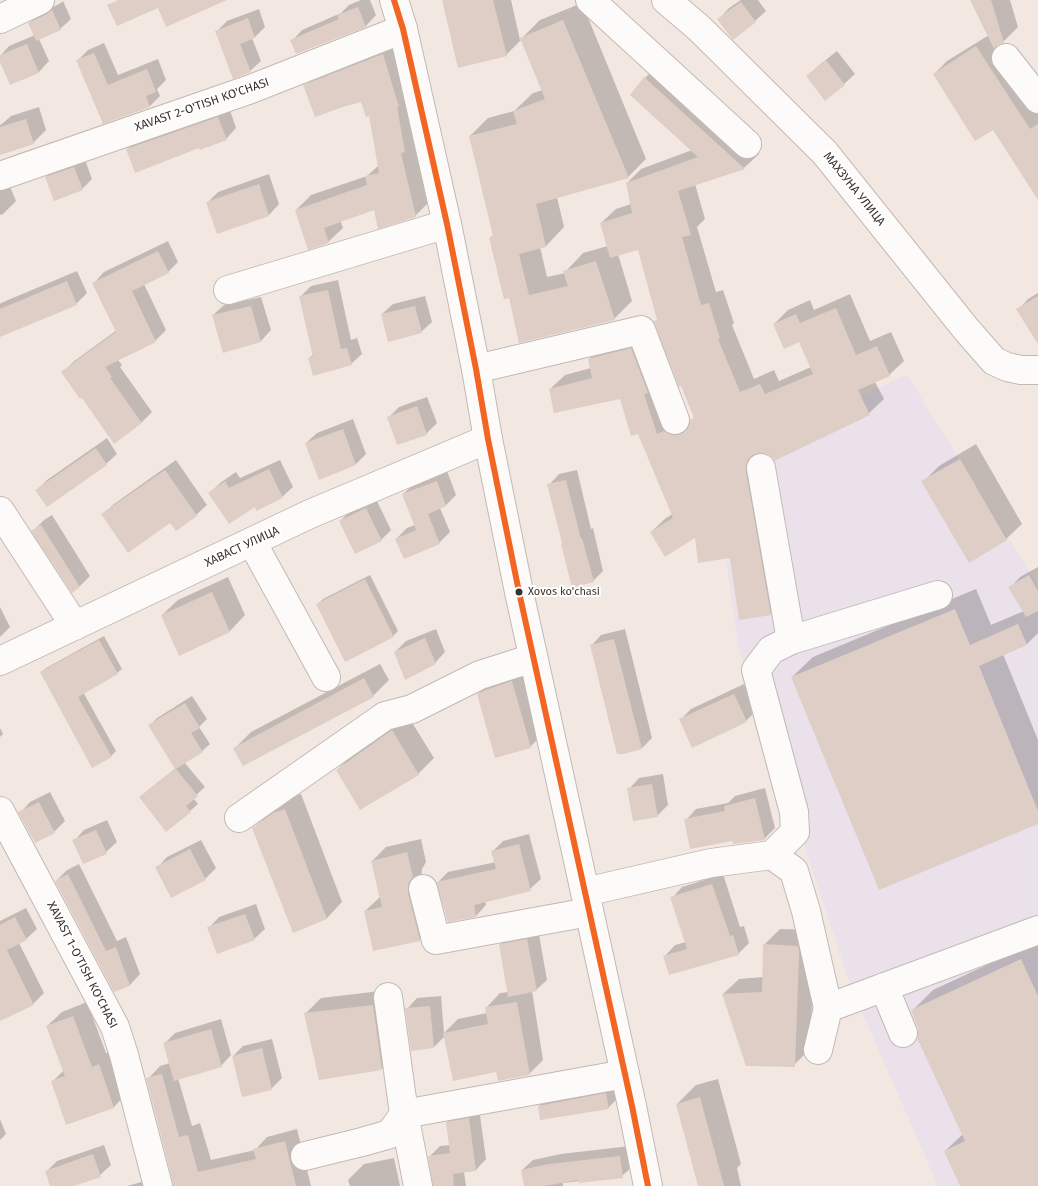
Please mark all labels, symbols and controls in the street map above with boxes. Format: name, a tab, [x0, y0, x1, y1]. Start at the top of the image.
street label: XAVAST 2-O'TISH KO'CHASI	[133, 75, 271, 135]
street label: МАХЗУНА УЛИЦА	[820, 149, 888, 229]
street label: ХАВАСТ УЛИЦА	[202, 523, 282, 571]
place label: Xovos ko'chasi	[528, 585, 600, 599]
marker: Xovos ko'chasi	[514, 587, 524, 597]
street label: XAVAST 1-O'TISH KO'CHASI	[44, 899, 120, 1031]

